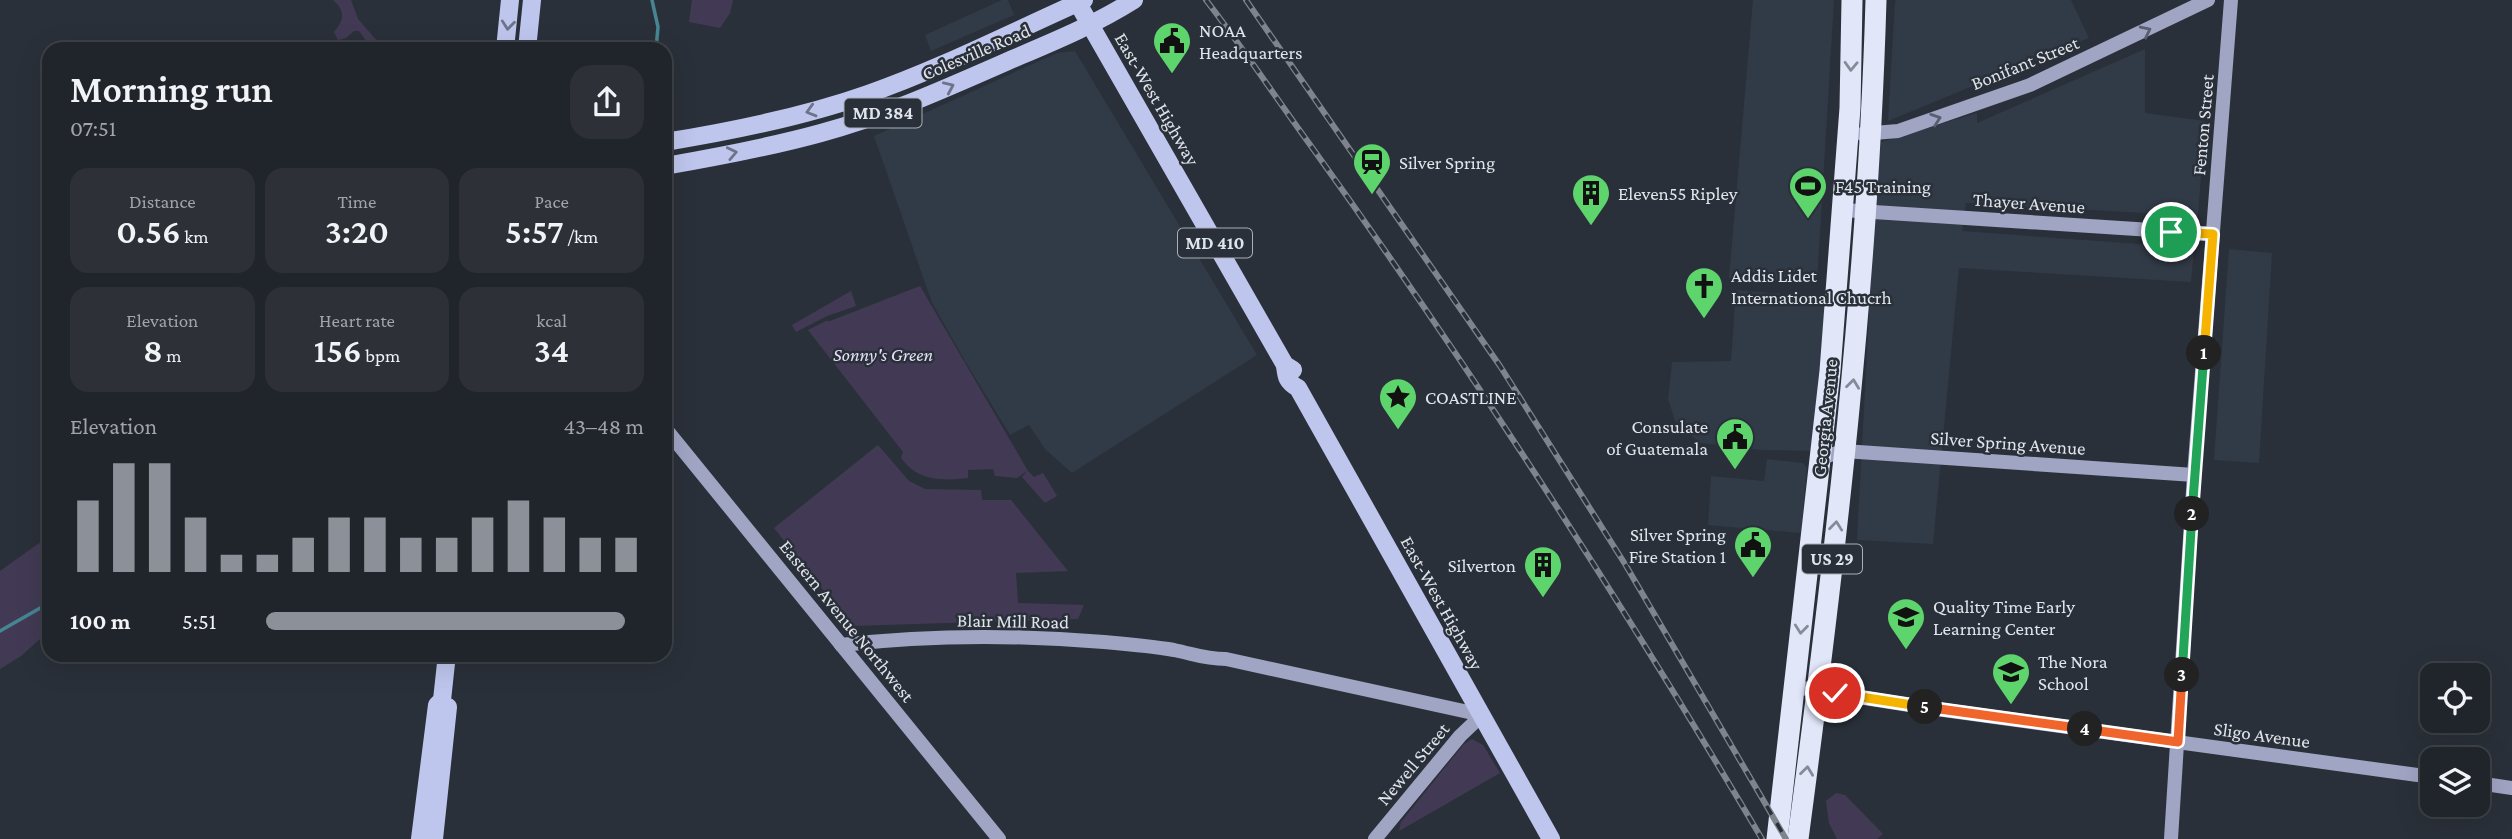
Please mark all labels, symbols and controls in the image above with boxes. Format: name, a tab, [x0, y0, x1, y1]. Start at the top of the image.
one-way arrow	[500, 19, 515, 30]
street label: Colesville Road	[919, 20, 1033, 84]
public building icon: NOAA Headquarters	[1151, 20, 1193, 75]
place label: NOAA Headquarters	[1199, 20, 1303, 63]
one-way arrow	[2139, 25, 2151, 39]
street label: East-West Highway	[1110, 29, 1204, 169]
street label: Bonifant Street	[1968, 32, 2082, 94]
one-way arrow	[1844, 61, 1859, 72]
button: share	[570, 65, 644, 139]
text: Morning run	[70, 68, 273, 110]
street label: Fenton Street	[2188, 73, 2218, 176]
one-way arrow	[942, 81, 954, 95]
road number: MD 384	[844, 98, 922, 128]
one-way arrow	[805, 103, 817, 117]
one-way arrow	[1930, 112, 1942, 127]
text: 07:51	[70, 115, 116, 141]
station icon: Silver Spring	[1351, 141, 1393, 196]
one-way arrow	[726, 146, 738, 161]
place label: Silver Spring	[1399, 152, 1495, 173]
sports icon: F45 Training	[1787, 165, 1829, 220]
building icon: Eleven55 Ripley	[1570, 172, 1612, 227]
place label: F45 Training	[1835, 176, 1931, 197]
place label: Eleven55 Ripley	[1618, 183, 1738, 204]
street label: Thayer Avenue	[1972, 189, 2086, 217]
text: Distance	[129, 191, 196, 212]
text: Time	[338, 191, 376, 212]
text: Pace	[535, 191, 569, 212]
pin	[2141, 202, 2201, 262]
text: 0.56	[116, 212, 181, 251]
text: 3:20	[325, 212, 389, 251]
text: 5:57	[505, 212, 564, 251]
icon: arrive	[2152, 213, 2190, 251]
text: km	[181, 226, 209, 247]
text: /km	[564, 226, 598, 247]
road number: MD 410	[1178, 229, 1252, 258]
church icon: Addis Lidet International Chucrh	[1683, 265, 1725, 320]
place label: Addis Lidet International Chucrh	[1731, 265, 1892, 308]
text: Elevation	[126, 310, 198, 331]
text: Heart rate	[319, 310, 395, 331]
text: kcal	[536, 310, 567, 331]
text: 8	[143, 331, 163, 370]
text: 156	[314, 331, 362, 370]
text: 34	[534, 331, 569, 370]
pin: 1	[2186, 336, 2222, 370]
text: 1	[2200, 342, 2207, 363]
park label: Sonny's Green	[833, 344, 933, 365]
text: m	[163, 345, 182, 366]
text: bpm	[362, 345, 400, 366]
street label: Georgia Avenue	[1808, 358, 1842, 478]
place icon: COASTLINE	[1377, 376, 1419, 431]
one-way arrow	[1845, 378, 1860, 389]
place label: COASTLINE	[1425, 387, 1517, 408]
text: Elevation	[70, 413, 157, 439]
text: 43–48 m	[563, 413, 644, 439]
place label: Consulate of Guatemala	[1606, 416, 1708, 459]
public building icon: Consulate of Guatemala	[1714, 416, 1756, 471]
street label: Silver Spring Avenue	[1930, 427, 2086, 459]
pin: 2	[2174, 496, 2210, 532]
text: 2	[2187, 503, 2196, 524]
one-way arrow	[1828, 520, 1843, 532]
place label: Silver Spring Fire Station 1	[1629, 524, 1726, 567]
public building icon: Silver Spring Fire Station 1	[1732, 524, 1774, 579]
street label: East-West Highway	[1397, 532, 1488, 674]
street label: Eastern Avenue Northwest	[775, 536, 919, 707]
building icon: Silverton	[1522, 544, 1564, 599]
road number: US 29	[1802, 544, 1862, 574]
place label: Silverton	[1448, 555, 1516, 576]
school or university icon: Quality Time Early Learning Center	[1885, 596, 1927, 651]
place label: Quality Time Early Learning Center	[1933, 596, 2075, 639]
text: 100 m	[70, 608, 130, 634]
text: 5:51	[182, 608, 216, 634]
street label: Blair Mill Road	[957, 610, 1069, 632]
one-way arrow	[1794, 623, 1809, 635]
school or university icon: The Nora School	[1990, 651, 2032, 706]
place label: The Nora School	[2038, 651, 2108, 694]
pin: 3	[2164, 658, 2200, 692]
pin	[1805, 663, 1865, 723]
map controls	[2420, 663, 2490, 817]
button: locate	[2420, 663, 2490, 733]
text: 3	[2177, 664, 2186, 685]
icon: check	[1816, 674, 1854, 712]
pin: 5	[1908, 690, 1942, 724]
text: 5	[1920, 696, 1929, 717]
pin: 4	[2068, 712, 2102, 746]
street label: Newell Street	[1373, 718, 1454, 809]
text: 4	[2079, 718, 2090, 739]
street label: Sligo Avenue	[2213, 718, 2311, 752]
button: layers	[2420, 747, 2490, 817]
one-way arrow	[1799, 765, 1814, 777]

